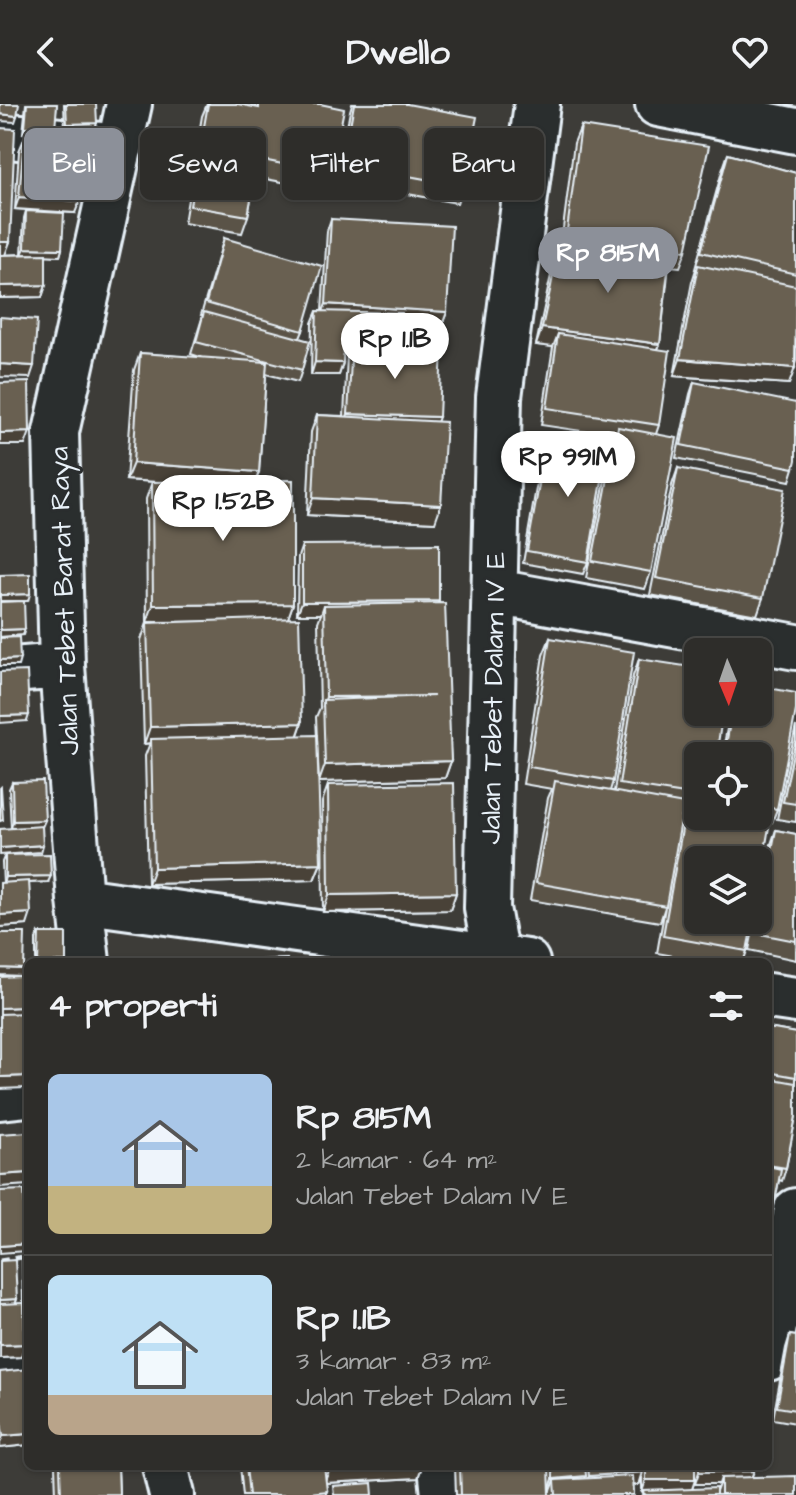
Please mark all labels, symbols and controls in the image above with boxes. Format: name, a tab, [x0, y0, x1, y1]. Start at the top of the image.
text: Dwello	[346, 27, 450, 78]
icon: back	[24, 30, 68, 74]
icon: heart	[728, 30, 772, 74]
chip: Beli	[24, 128, 124, 200]
chip: Sewa	[140, 128, 266, 200]
chip: Filter	[282, 128, 408, 200]
chip: Baru	[424, 128, 544, 200]
pin: Rp 815M	[534, 227, 682, 295]
text: Rp 815M	[556, 235, 660, 271]
pin: Rp 1.1B	[321, 313, 469, 381]
text: Rp 1.1B	[359, 321, 431, 357]
pin: Rp 991M	[494, 431, 642, 499]
text: Rp 991M	[519, 439, 617, 475]
street label: Jalan Tebet Barat Raya	[40, 446, 91, 756]
pin: Rp 1.52B	[140, 475, 306, 543]
text: Rp 1.52B	[172, 483, 274, 519]
street label: Jalan Tebet Dalam IV E	[471, 551, 516, 845]
north arrow	[684, 638, 772, 726]
map controls	[684, 638, 772, 934]
button: locate	[684, 742, 772, 830]
button: layers	[684, 846, 772, 934]
text: 4 properti	[48, 982, 217, 1030]
icon: filters	[704, 984, 748, 1028]
text: Rp 815M	[296, 1094, 431, 1142]
icon: home	[112, 1106, 208, 1202]
text: 2 kamar · 64 m²	[296, 1142, 497, 1178]
text: Jalan Tebet Dalam IV E	[296, 1178, 568, 1214]
text: Rp 1.1B	[296, 1295, 390, 1343]
icon: home	[112, 1307, 208, 1403]
text: 3 kamar · 83 m²	[296, 1343, 492, 1379]
text: Jalan Tebet Dalam IV E	[296, 1379, 568, 1415]

